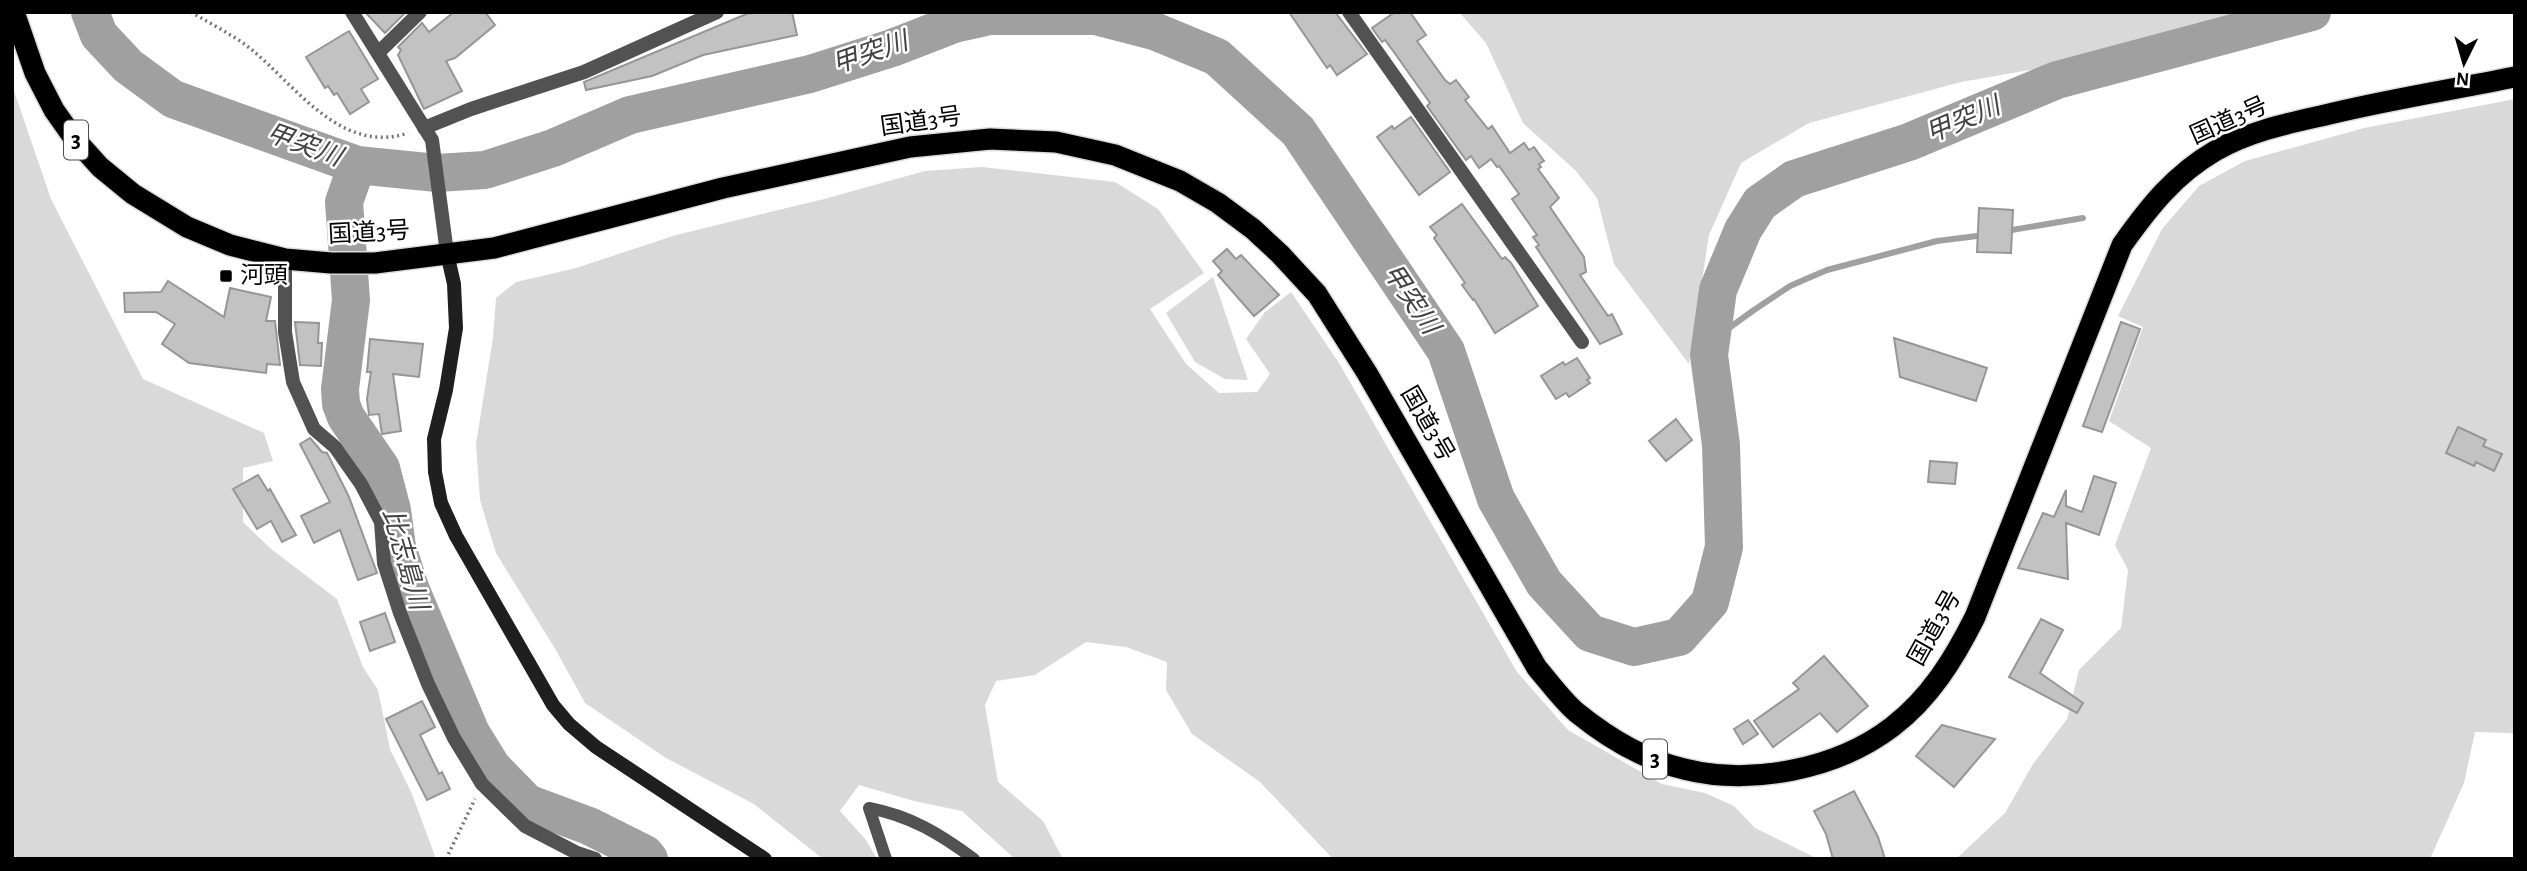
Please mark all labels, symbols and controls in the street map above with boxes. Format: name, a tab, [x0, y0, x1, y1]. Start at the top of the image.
water label: 甲突川	[829, 26, 914, 78]
north arrow	[2429, 28, 2499, 98]
text: N	[2455, 68, 2470, 88]
water label: 甲突川	[1922, 91, 2007, 147]
street label: 国道3号	[2186, 92, 2271, 149]
street label: 国道3号	[879, 102, 963, 140]
water label: 甲突川	[263, 119, 348, 172]
road number: 3	[64, 120, 88, 160]
street label: 国道3号	[327, 217, 411, 247]
water label: 甲突川	[1378, 259, 1446, 341]
place label: 河頭	[240, 263, 288, 288]
marker: 河頭	[218, 268, 234, 284]
street label: 国道3号	[1396, 382, 1460, 465]
water label: 比志島川	[378, 505, 434, 615]
street label: 国道3号	[1903, 585, 1965, 670]
road number: 3	[1643, 740, 1667, 778]

